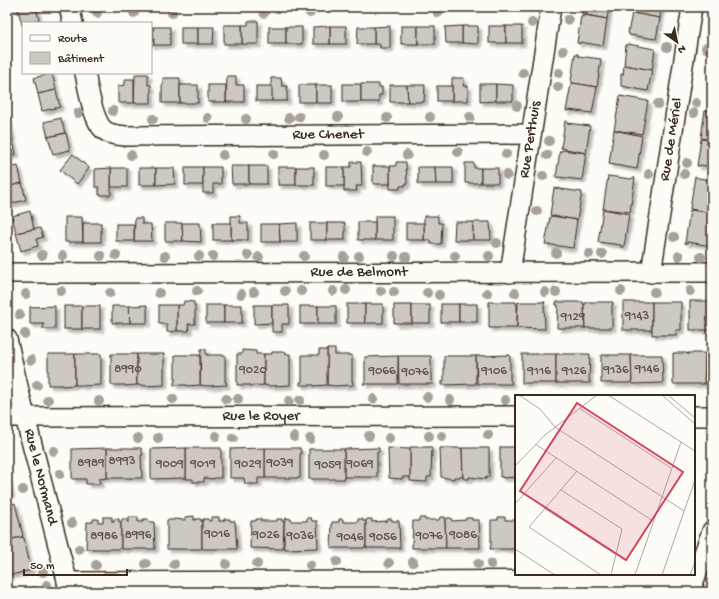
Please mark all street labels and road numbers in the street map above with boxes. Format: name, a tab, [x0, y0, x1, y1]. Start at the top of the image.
street label: Rue de Mériel	[656, 97, 687, 183]
street label: Rue Perthuis	[516, 99, 545, 179]
street label: Rue Chenet	[292, 126, 366, 144]
street label: Rue de Belmont	[311, 263, 409, 282]
street label: Rue le Royer	[223, 407, 301, 426]
street label: Rue le Normand	[19, 427, 62, 528]

